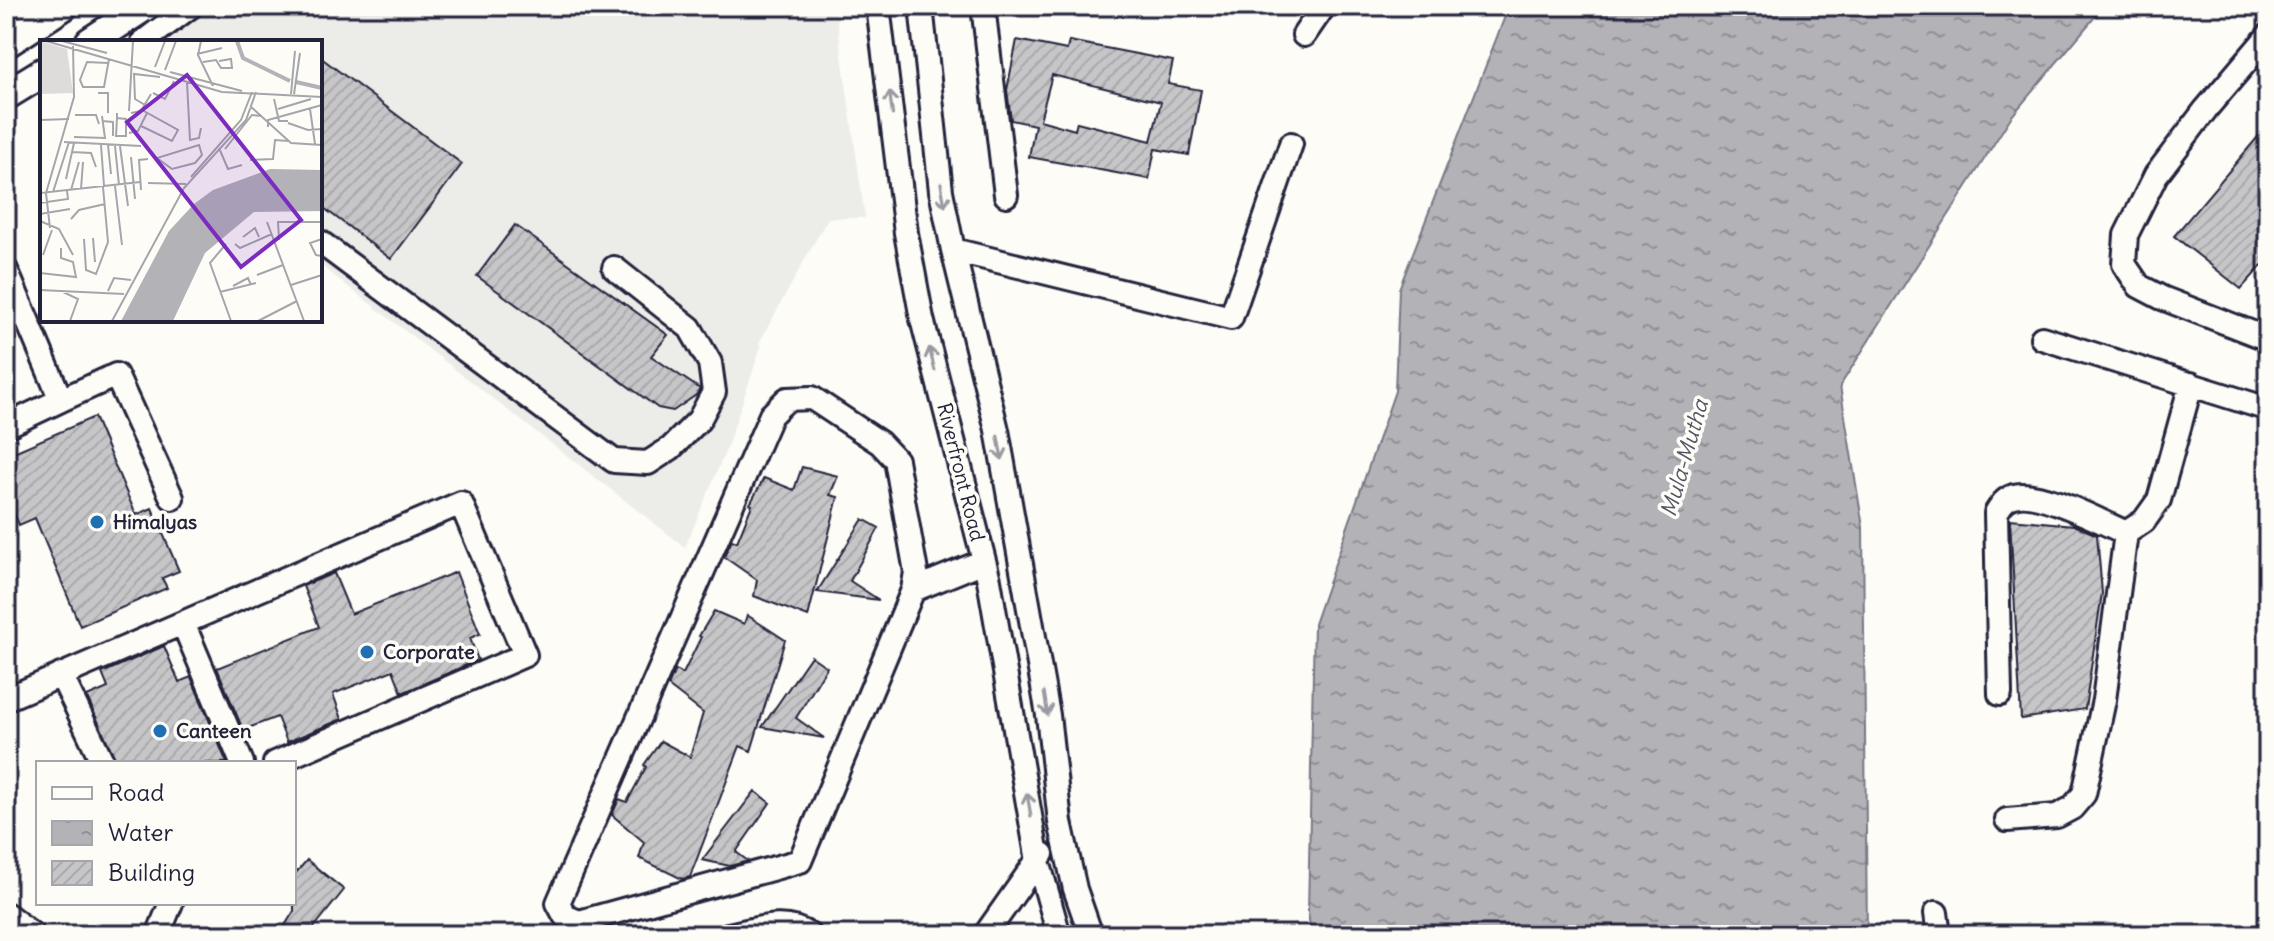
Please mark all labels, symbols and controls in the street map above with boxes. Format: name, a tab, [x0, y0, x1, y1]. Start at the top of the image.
inset map	[40, 40, 322, 322]
one-way arrow	[884, 90, 899, 117]
one-way arrow	[936, 181, 951, 207]
one-way arrow	[924, 347, 939, 373]
water label: Mula-Mutha	[1654, 395, 1714, 520]
street label: Riverfront Road	[932, 400, 991, 544]
one-way arrow	[993, 435, 1008, 460]
place label: Himalyas	[113, 509, 197, 534]
marker: Himalyas	[88, 513, 106, 531]
place label: Corporate	[383, 639, 475, 664]
marker: Corporate	[358, 643, 376, 661]
one-way arrow	[1039, 691, 1054, 716]
place label: Canteen	[176, 718, 252, 743]
marker: Canteen	[151, 722, 169, 740]
legend	[36, 761, 296, 905]
text: Road	[108, 777, 164, 807]
one-way arrow	[1021, 792, 1036, 818]
text: Water	[108, 817, 173, 847]
text: Building	[108, 857, 195, 887]

